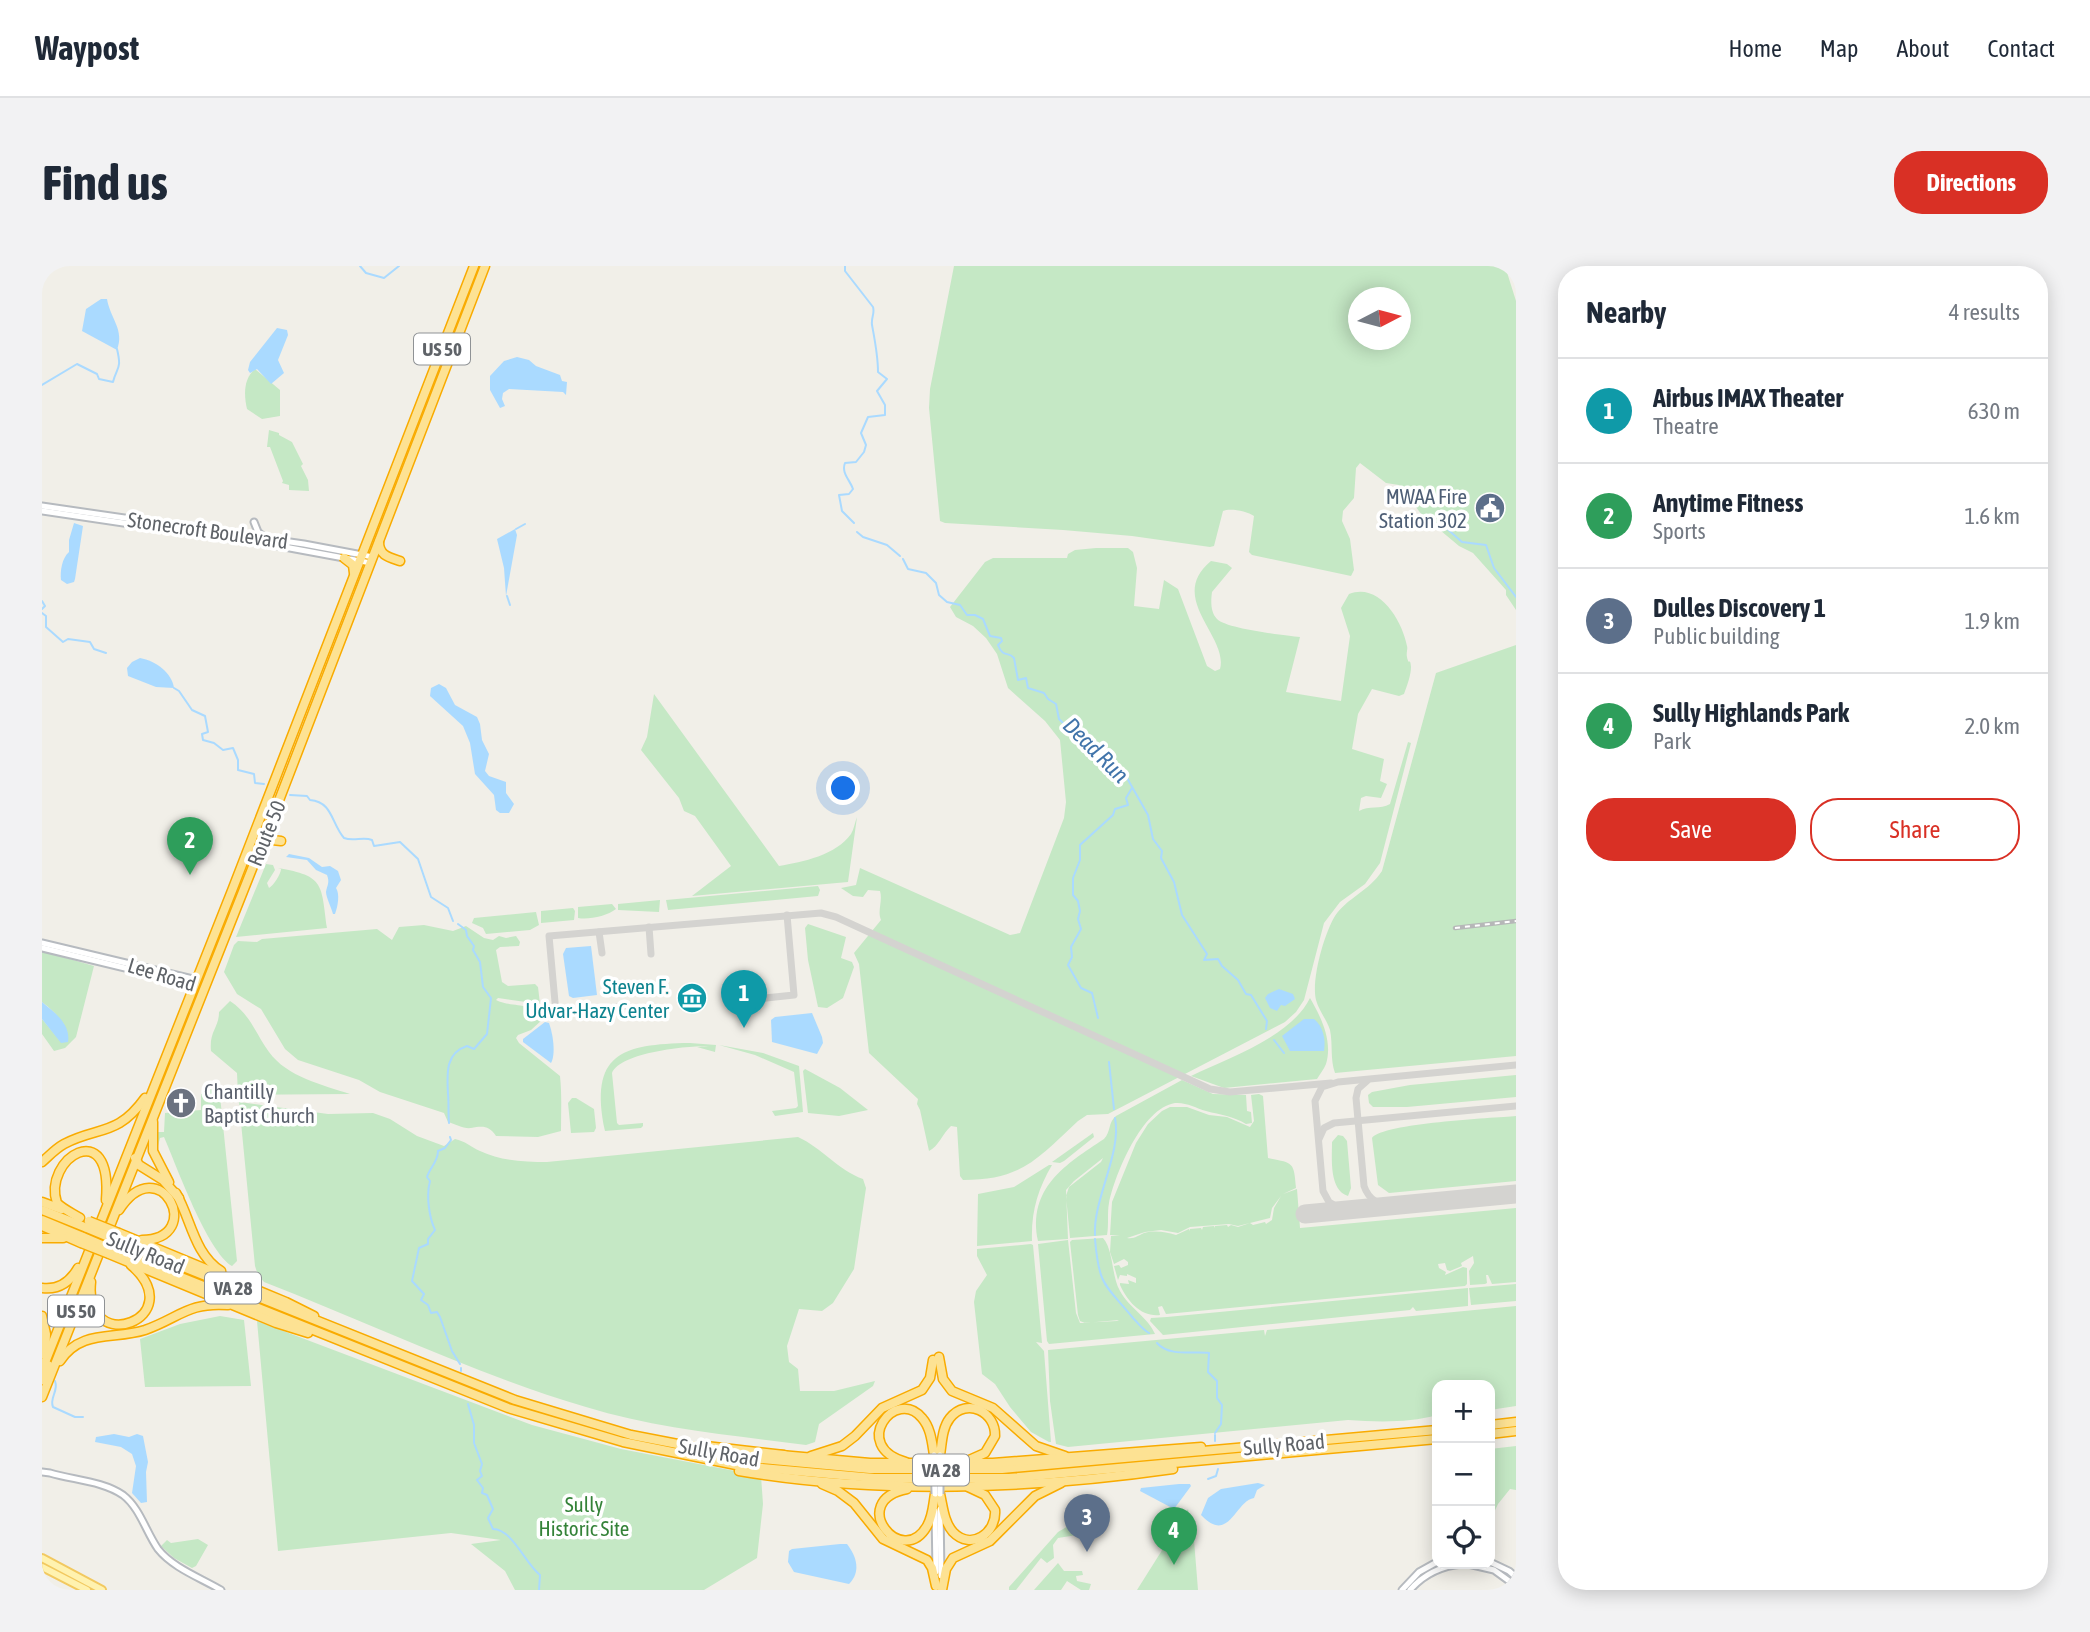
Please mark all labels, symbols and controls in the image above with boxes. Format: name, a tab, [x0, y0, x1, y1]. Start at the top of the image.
text: Waypost	[35, 29, 139, 67]
text: Home	[1728, 35, 1782, 62]
text: Map	[1820, 35, 1858, 62]
text: About	[1896, 35, 1949, 62]
text: Contact	[1987, 35, 2055, 62]
button: Directions	[1894, 151, 2048, 214]
text: Find us	[42, 154, 168, 210]
north arrow	[1348, 287, 1411, 350]
text: Nearby	[1586, 295, 1666, 329]
text: 4 results	[1949, 299, 2020, 325]
road number: US 50	[414, 334, 470, 365]
text: Airbus IMAX Theater	[1653, 383, 1843, 413]
text: 1	[1604, 398, 1614, 424]
text: 630 m	[1968, 398, 2020, 424]
text: Theatre	[1653, 413, 1719, 439]
place label: MWAA Fire Station 302	[1379, 484, 1467, 532]
text: Anytime Fitness	[1653, 488, 1803, 518]
public building icon: MWAA Fire Station 302	[1473, 491, 1507, 525]
text: 2	[1604, 503, 1614, 529]
text: 1.6 km	[1964, 503, 2020, 529]
street label: Stonecroft Boulevard	[126, 507, 290, 553]
text: Sports	[1653, 518, 1706, 544]
text: Dulles Discovery 1	[1653, 593, 1826, 623]
text: 3	[1604, 608, 1614, 634]
text: 1.9 km	[1964, 608, 2020, 634]
text: Public building	[1653, 623, 1780, 649]
text: Sully Highlands Park	[1653, 698, 1849, 728]
water label: Dead Run	[1058, 712, 1134, 788]
text: 4	[1604, 713, 1614, 739]
text: 2.0 km	[1964, 713, 2020, 739]
text: Park	[1653, 728, 1691, 754]
your location	[826, 771, 860, 805]
street label: Route 50	[242, 797, 290, 869]
button: Save	[1586, 798, 1796, 861]
button: Share	[1810, 798, 2020, 861]
pin: 2	[167, 817, 213, 875]
street label: Lee Road	[125, 952, 199, 996]
pin: 1	[721, 970, 767, 1028]
place label: Steven F. Udvar-Hazy Center	[525, 974, 670, 1022]
museum icon: Steven F. Udvar-Hazy Center	[675, 981, 709, 1015]
place label: Chantilly Baptist Church	[204, 1079, 315, 1127]
church icon: Chantilly Baptist Church	[164, 1086, 198, 1120]
street label: Sully Road	[104, 1226, 188, 1278]
road number: VA 28	[205, 1272, 261, 1304]
road number: US 50	[48, 1296, 104, 1326]
map controls	[1432, 1380, 1495, 1569]
button: +	[1432, 1380, 1495, 1443]
street label: Sully Road	[1242, 1428, 1326, 1460]
street label: Sully Road	[677, 1433, 761, 1471]
button: −	[1432, 1443, 1495, 1506]
road number: VA 28	[913, 1454, 969, 1486]
park label: Sully Historic Site	[539, 1492, 629, 1540]
pin: 3	[1064, 1494, 1110, 1552]
button: locate	[1432, 1506, 1495, 1569]
pin: 4	[1151, 1507, 1197, 1565]

